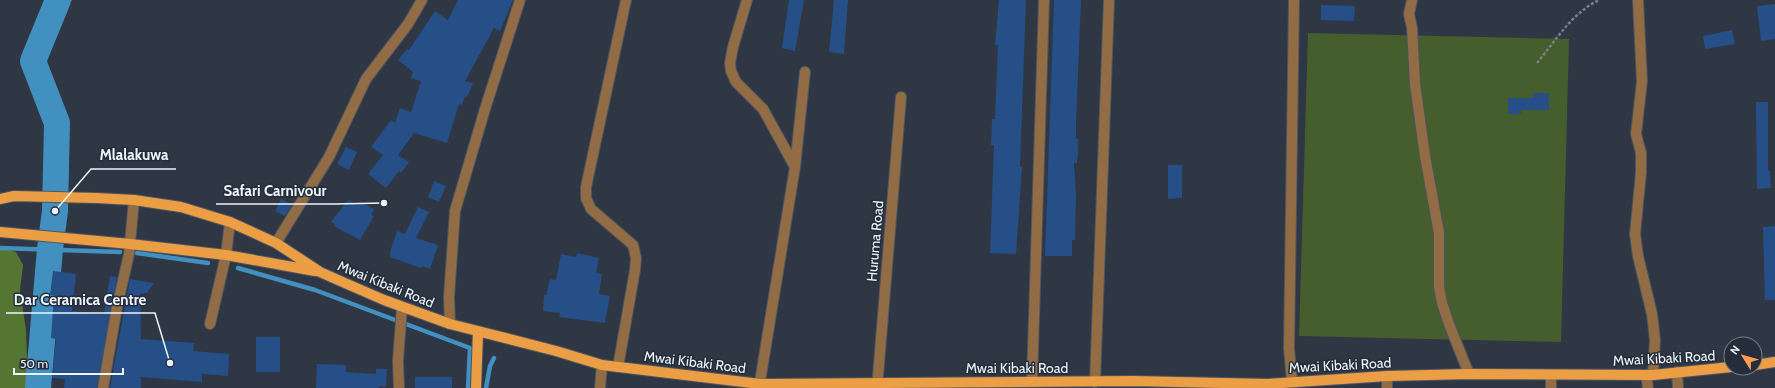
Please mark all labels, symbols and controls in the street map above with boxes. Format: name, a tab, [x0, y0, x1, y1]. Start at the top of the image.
callout: Mlalakuwa	[91, 142, 176, 169]
text: Mlalakuwa	[100, 146, 169, 164]
callout: Safari Carnivour	[216, 177, 335, 204]
text: Safari Carnivour	[223, 182, 327, 200]
street label: Huruma Road	[862, 200, 888, 282]
street label: Mwai Kibaki Road	[335, 256, 437, 312]
callout: Dar Ceramica Centre	[6, 286, 155, 313]
text: Dar Ceramica Centre	[14, 291, 146, 309]
north arrow	[1723, 336, 1763, 376]
text: N	[1727, 343, 1743, 357]
street label: Mwai Kibaki Road	[1612, 346, 1716, 370]
street label: Mwai Kibaki Road	[643, 347, 747, 377]
scale bar	[14, 350, 123, 376]
street label: Mwai Kibaki Road	[1288, 353, 1392, 377]
text: 50 m	[20, 356, 48, 371]
street label: Mwai Kibaki Road	[966, 359, 1068, 377]

